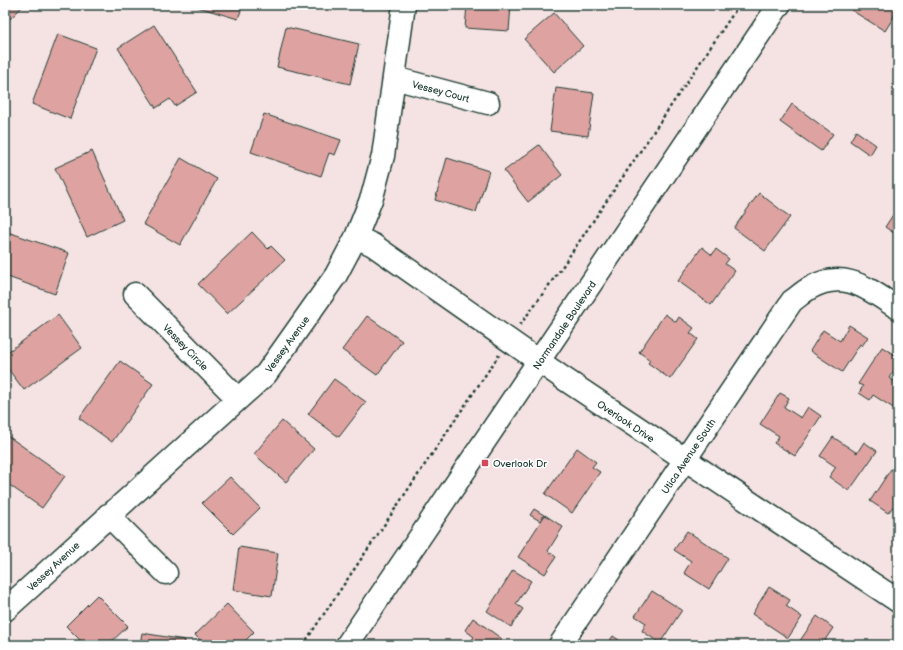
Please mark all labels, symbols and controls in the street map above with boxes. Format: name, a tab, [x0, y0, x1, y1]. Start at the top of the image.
street label: Vessey Court	[411, 79, 471, 105]
street label: Normandale Boulevard	[531, 279, 599, 372]
street label: Vessey Avenue	[263, 314, 312, 375]
street label: Vessey Circle	[160, 322, 210, 373]
street label: Overlook Drive	[595, 398, 656, 445]
street label: Utica Avenue South	[659, 416, 719, 497]
marker: Overlook Dr	[480, 458, 490, 468]
place label: Overlook Dr	[493, 458, 547, 470]
street label: Vessey Avenue	[25, 539, 82, 594]

